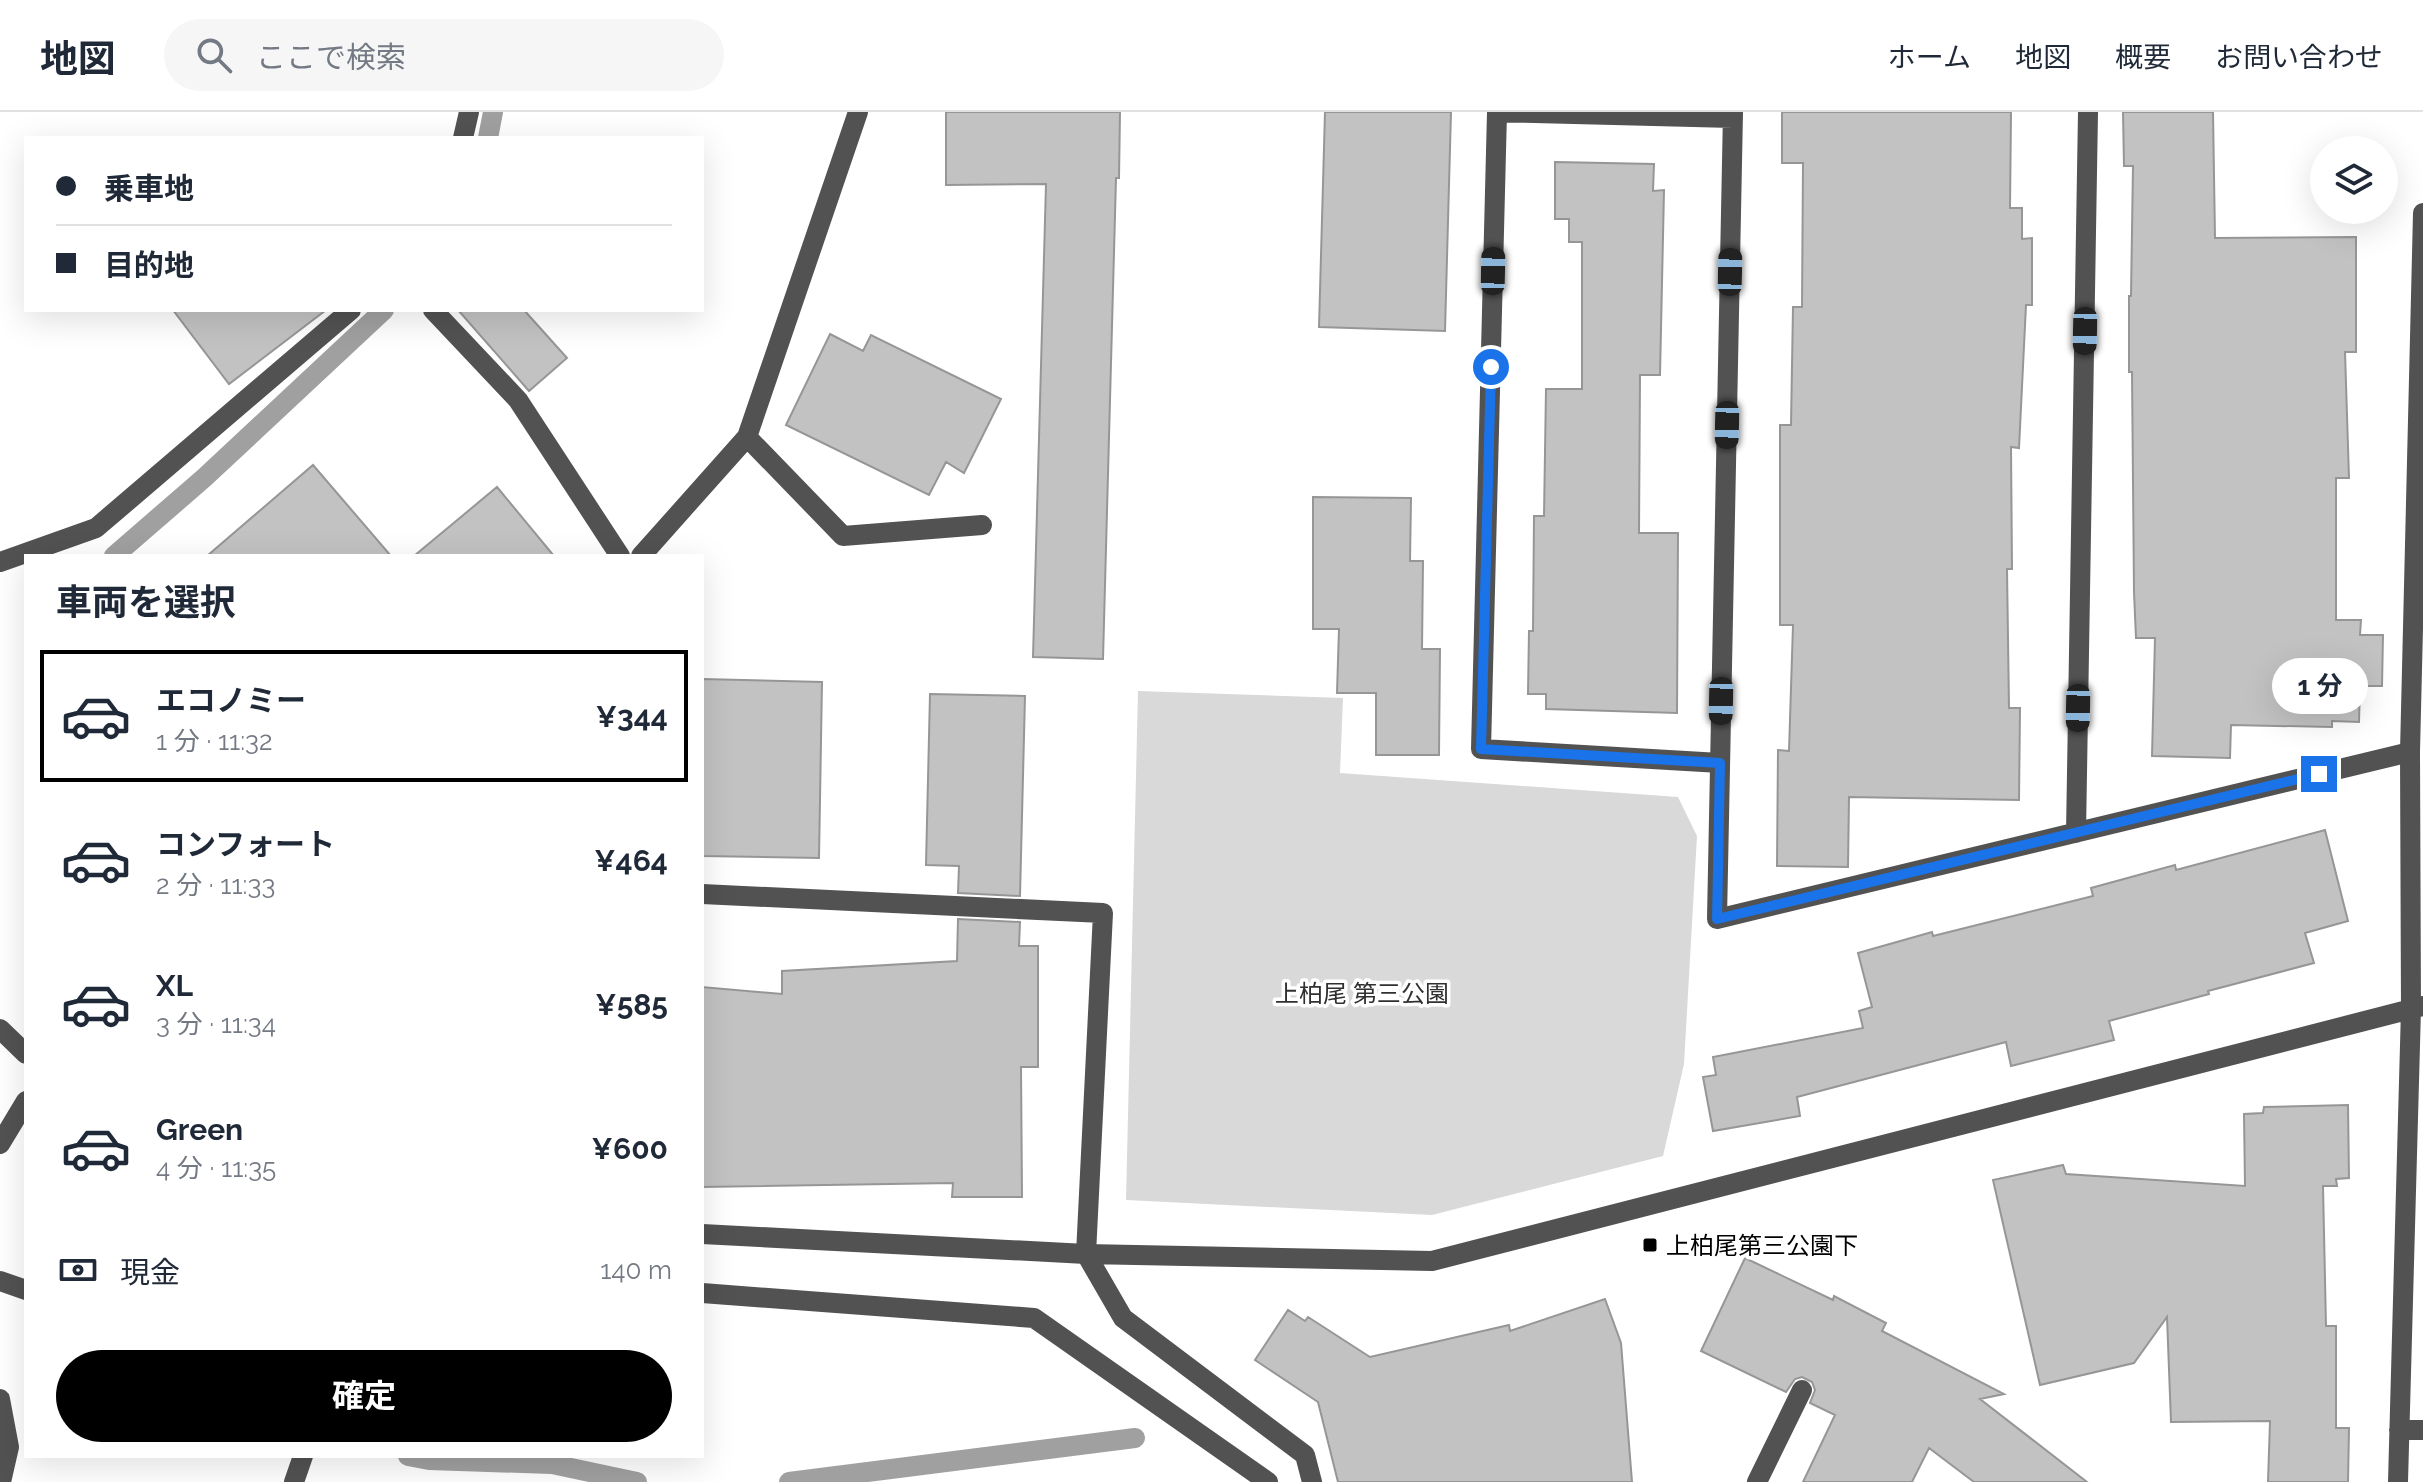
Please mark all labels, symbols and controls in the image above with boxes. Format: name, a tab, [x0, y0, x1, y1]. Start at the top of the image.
search box	[164, 19, 724, 91]
icon: search	[192, 33, 236, 77]
text: 地図	[40, 36, 116, 81]
text: ここで検索	[256, 40, 406, 75]
text: ホーム	[1888, 41, 1971, 74]
text: 地図	[2015, 41, 2071, 74]
text: 概要	[2115, 41, 2171, 74]
text: お問い合わせ	[2215, 41, 2383, 74]
map controls	[2310, 136, 2398, 224]
button: layers	[2310, 136, 2398, 224]
text: 乗車地	[104, 171, 194, 206]
car	[1481, 247, 1505, 295]
text: 目的地	[104, 248, 194, 283]
car	[1718, 248, 1742, 296]
car	[2073, 307, 2097, 355]
route start	[1473, 349, 1509, 385]
car	[1715, 401, 1739, 449]
text: 車両を選択	[56, 581, 236, 623]
callout: 1 分	[2271, 658, 2367, 714]
text: 1 分	[2297, 671, 2343, 701]
car	[1709, 677, 1733, 725]
icon: car	[60, 680, 132, 752]
text: エコノミー	[156, 683, 306, 718]
car	[2066, 684, 2090, 732]
text: ¥344	[596, 699, 668, 734]
text: 1 分 · 11:32	[156, 726, 273, 756]
route end	[2301, 756, 2337, 792]
icon: car	[60, 824, 132, 896]
text: コンフォート	[156, 827, 335, 862]
text: ¥464	[594, 843, 668, 878]
text: 2 分 · 11:33	[156, 870, 275, 900]
icon: car	[60, 968, 132, 1040]
text: XL	[156, 968, 193, 1003]
park label: 上柏尾 第三公園	[1275, 979, 1449, 1008]
text: ¥585	[595, 987, 668, 1022]
text: 3 分 · 11:34	[156, 1009, 276, 1039]
icon: car	[60, 1112, 132, 1184]
text: Green	[156, 1112, 243, 1147]
text: ¥600	[592, 1131, 668, 1166]
text: 4 分 · 11:35	[156, 1153, 276, 1183]
place label: 上柏尾第三公園下	[1666, 1231, 1858, 1260]
marker: 上柏尾第三公園下	[1641, 1236, 1659, 1254]
icon: cash	[56, 1248, 100, 1292]
text: 現金	[120, 1255, 180, 1290]
text: 140 m	[600, 1255, 672, 1285]
button: 確定	[56, 1350, 672, 1442]

